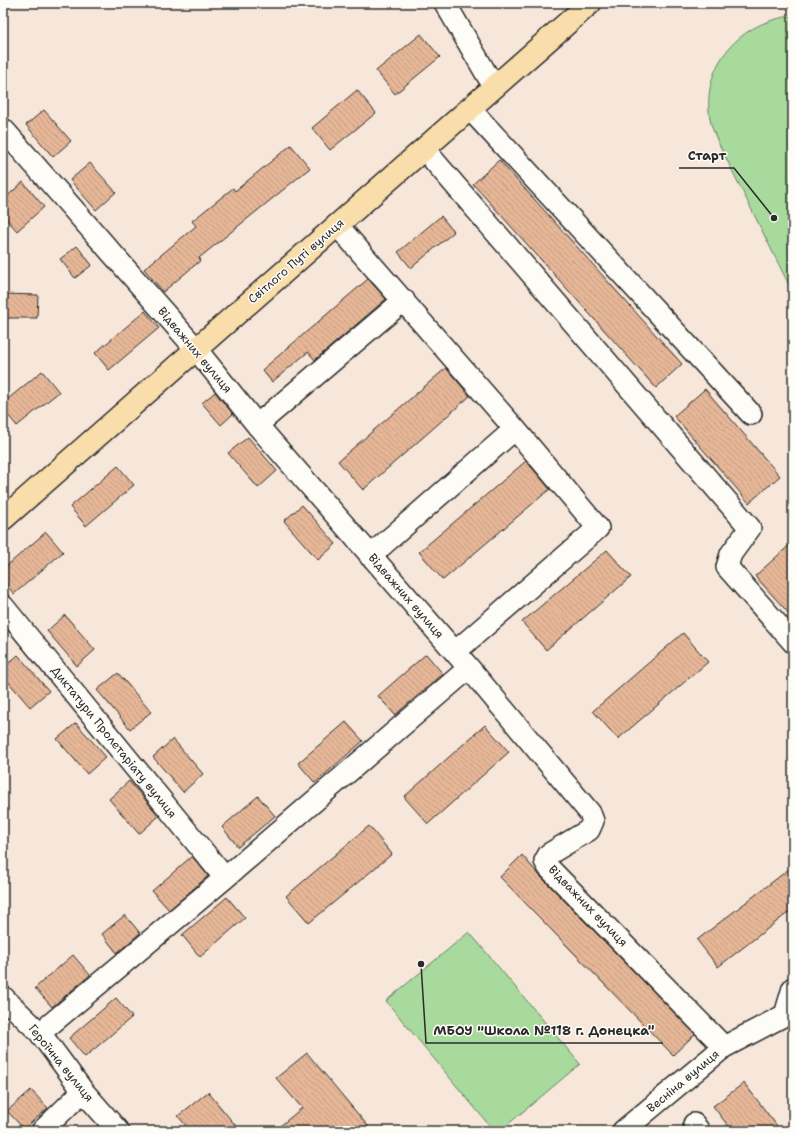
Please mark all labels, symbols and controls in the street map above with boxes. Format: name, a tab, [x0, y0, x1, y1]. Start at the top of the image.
callout: Старт	[679, 143, 734, 168]
text: Старт	[688, 147, 726, 164]
street label: Світлого Путі вулиця	[245, 215, 347, 307]
street label: Відважних вулиця	[154, 304, 236, 396]
street label: Відважних вулиця	[365, 550, 447, 642]
street label: Диктатури Пролетаріату вулиця	[48, 663, 180, 821]
street label: Відважних вулиця	[545, 862, 631, 950]
callout: МБОУ "Школа №118 г. Донецка"	[426, 1018, 663, 1043]
street label: Героїчна вулиця	[25, 1021, 97, 1105]
text: МБОУ "Школа №118 г. Донецка"	[433, 1022, 655, 1039]
street label: Весніна вулиця	[643, 1046, 723, 1116]

